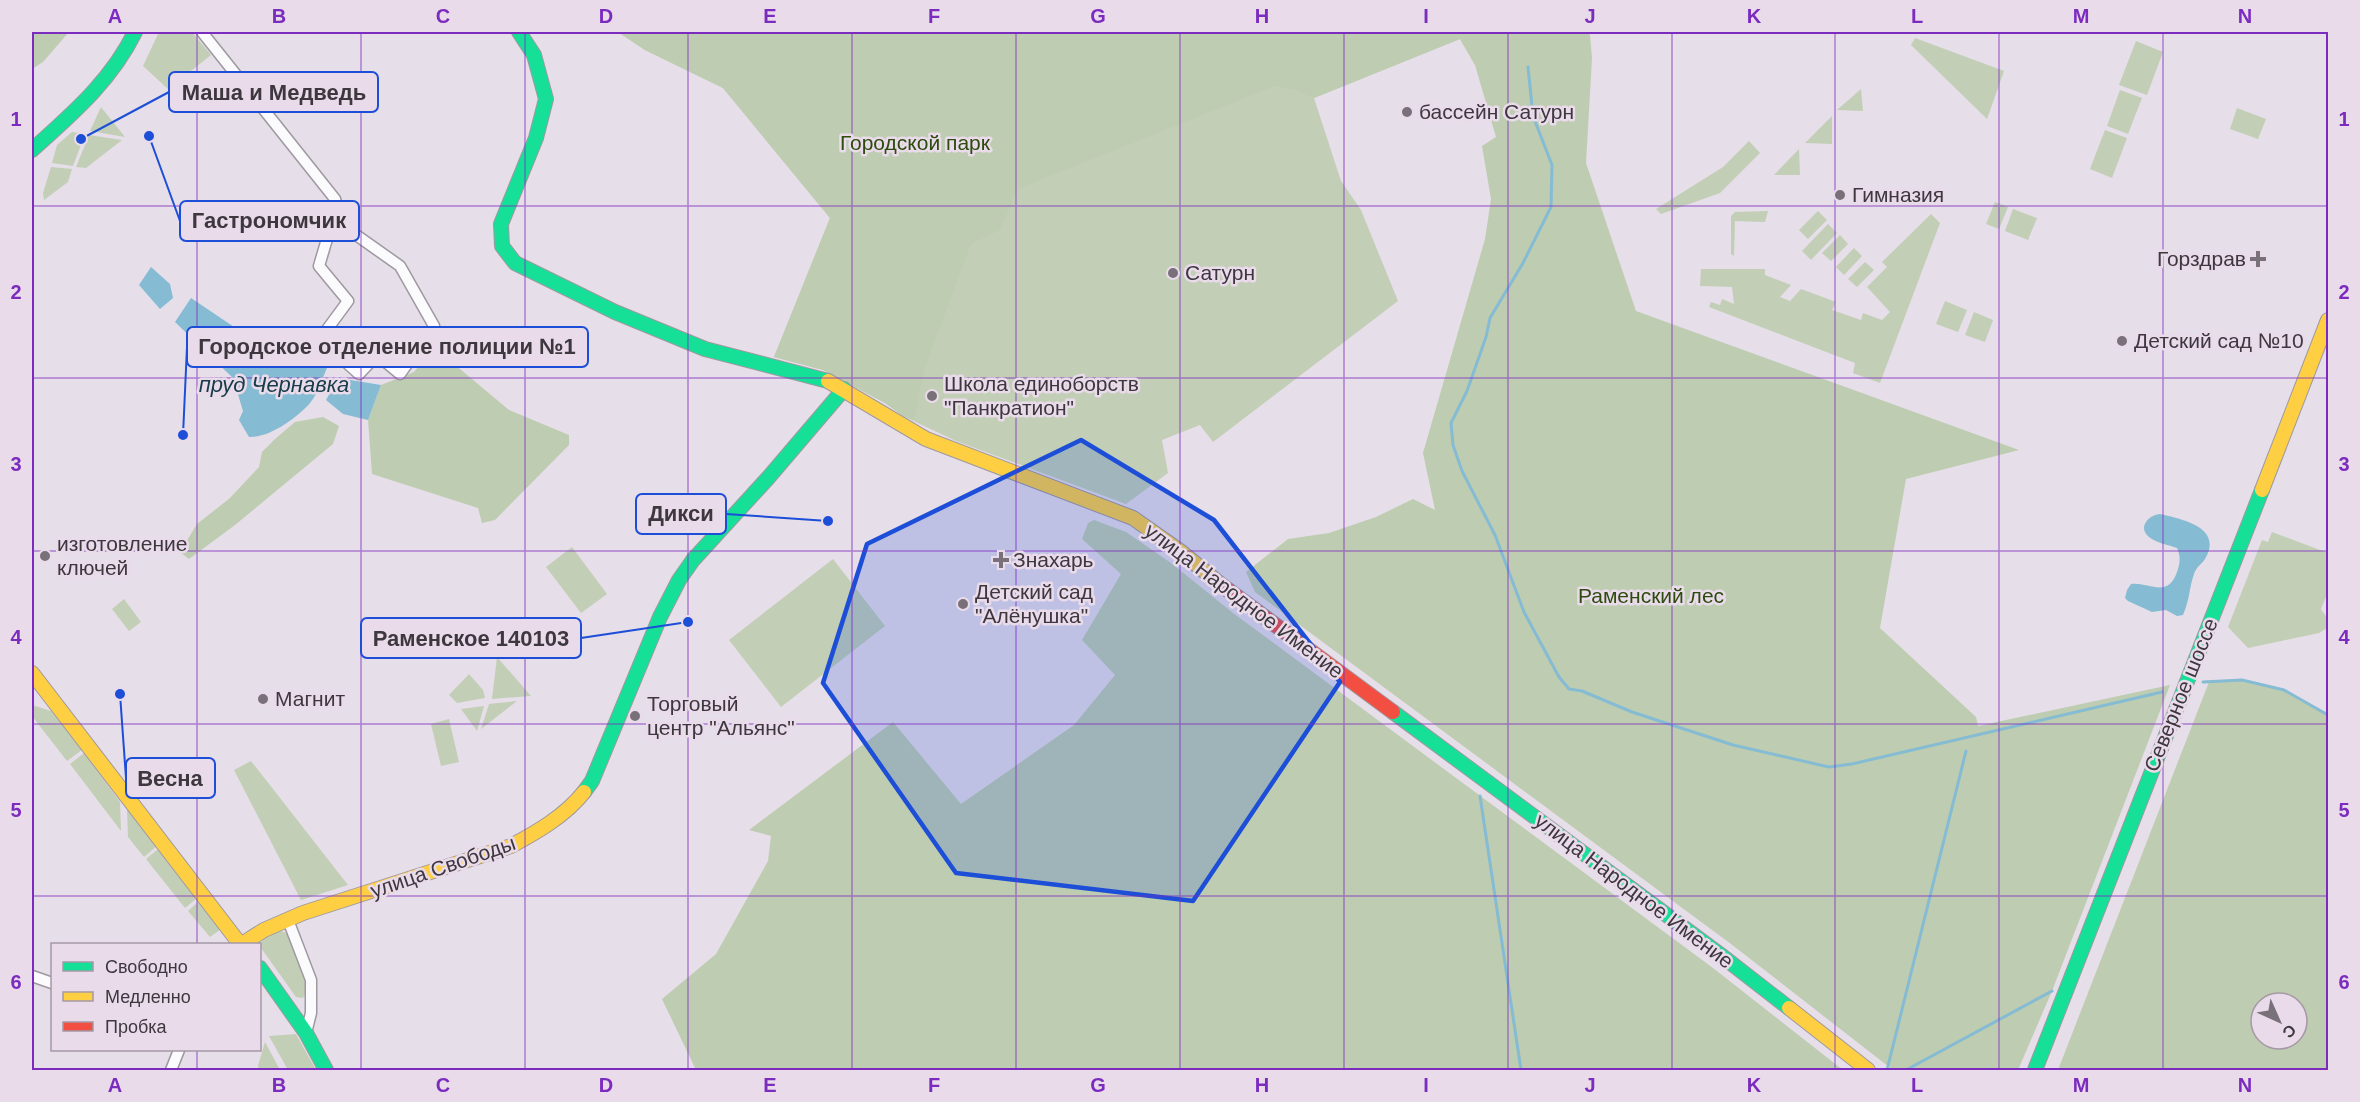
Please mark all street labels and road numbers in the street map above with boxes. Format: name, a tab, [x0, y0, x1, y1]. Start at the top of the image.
street label: улица Народное Имение	[1141, 518, 1348, 683]
street label: Северное шоссе	[2139, 615, 2222, 775]
street label: улица Народное Имение	[1531, 808, 1738, 973]
street label: улица Свободы	[367, 831, 518, 902]

